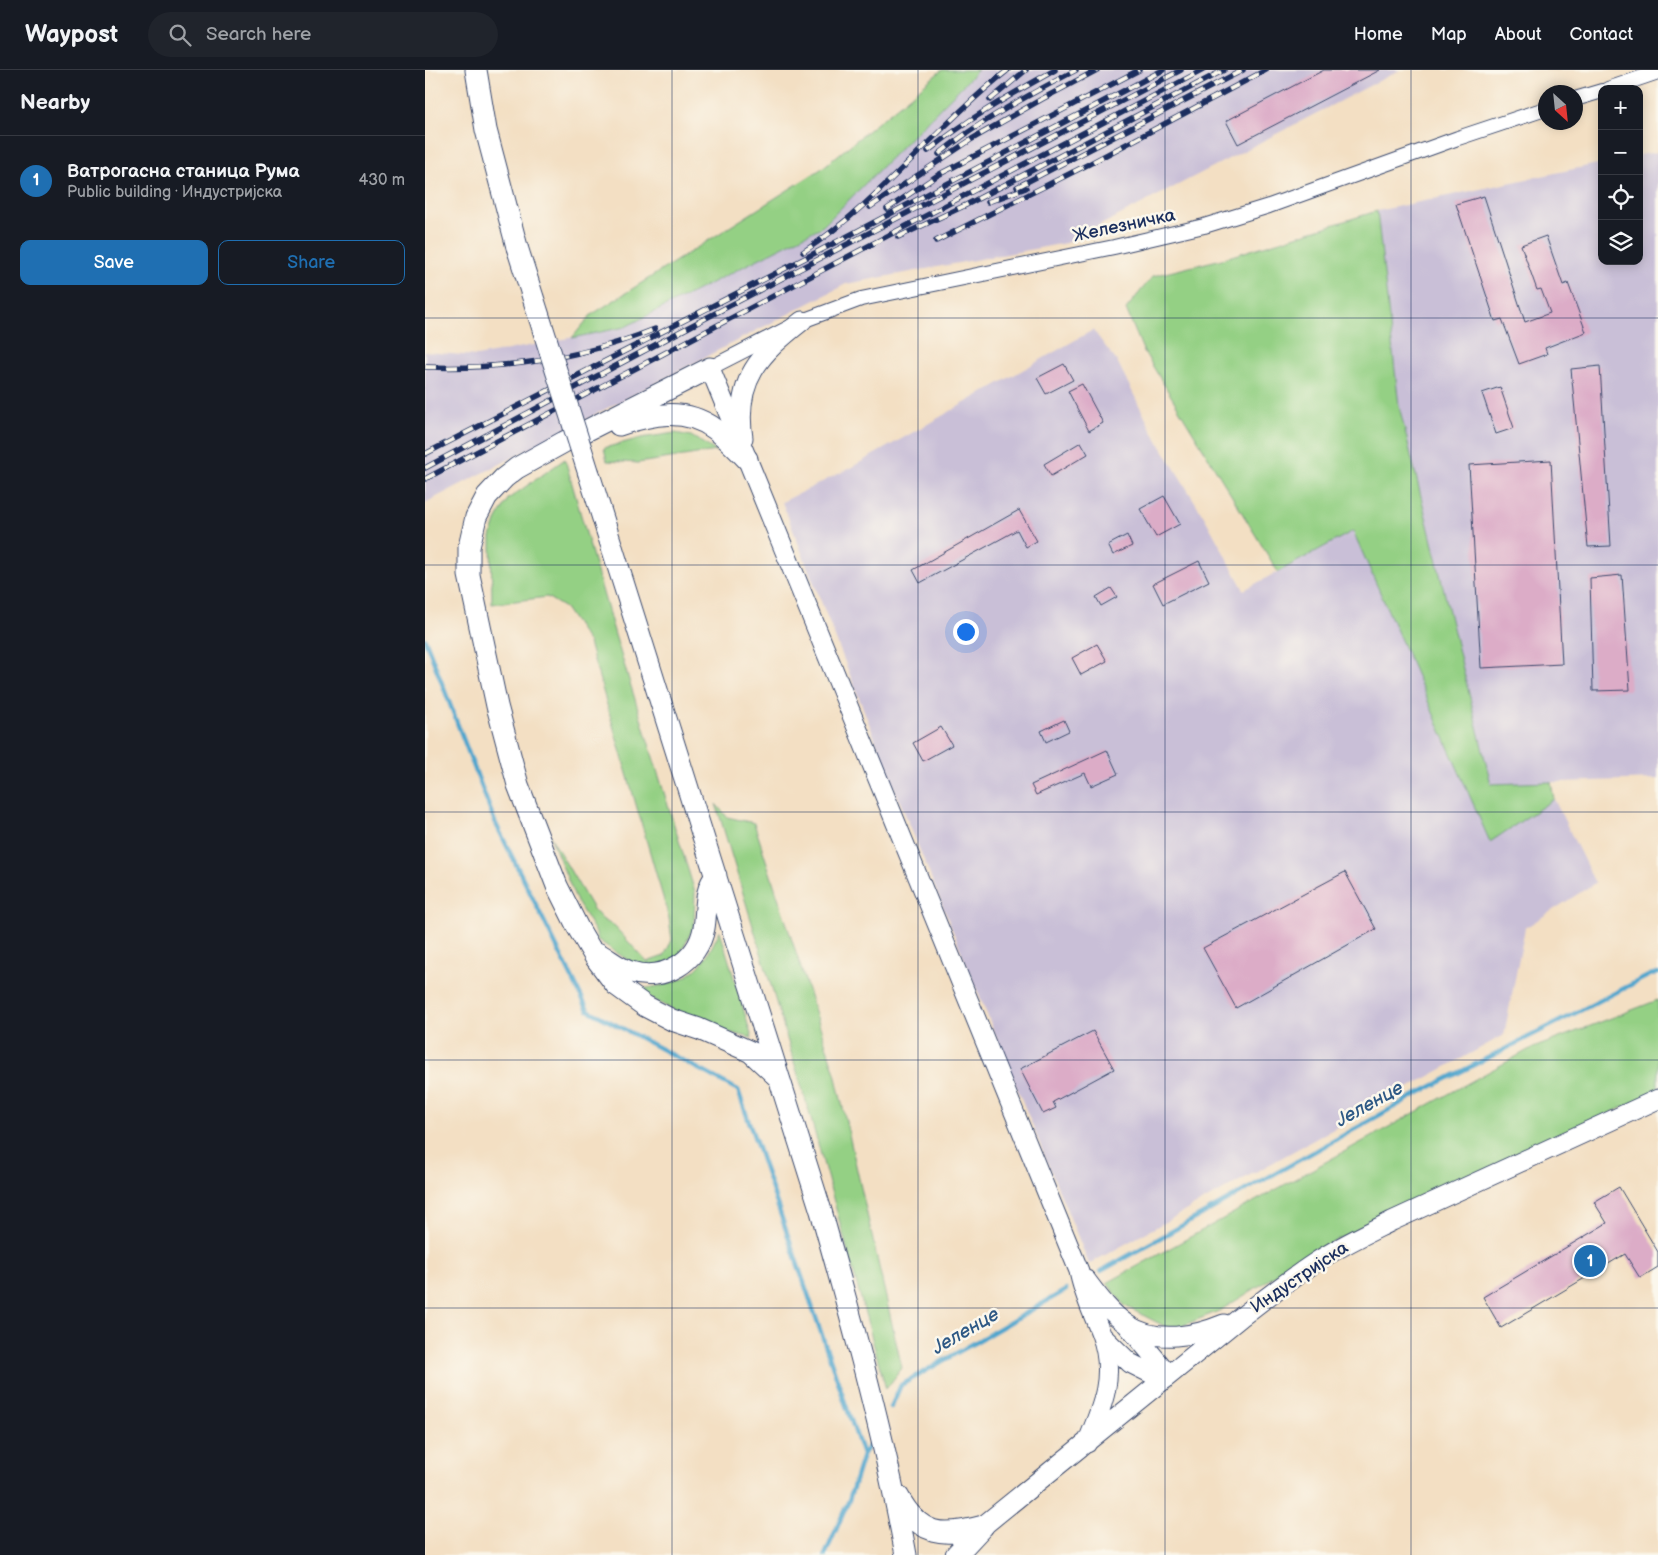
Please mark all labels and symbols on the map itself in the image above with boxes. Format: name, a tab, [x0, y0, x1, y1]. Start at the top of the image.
north arrow	[1538, 85, 1583, 130]
street label: Железничка	[1071, 204, 1178, 247]
your location	[953, 619, 979, 645]
water label: Јеленце	[1331, 1076, 1408, 1133]
street label: Индустријска	[1247, 1237, 1352, 1318]
pin: 1	[1574, 1242, 1606, 1280]
water label: Јеленце	[927, 1303, 1004, 1360]

